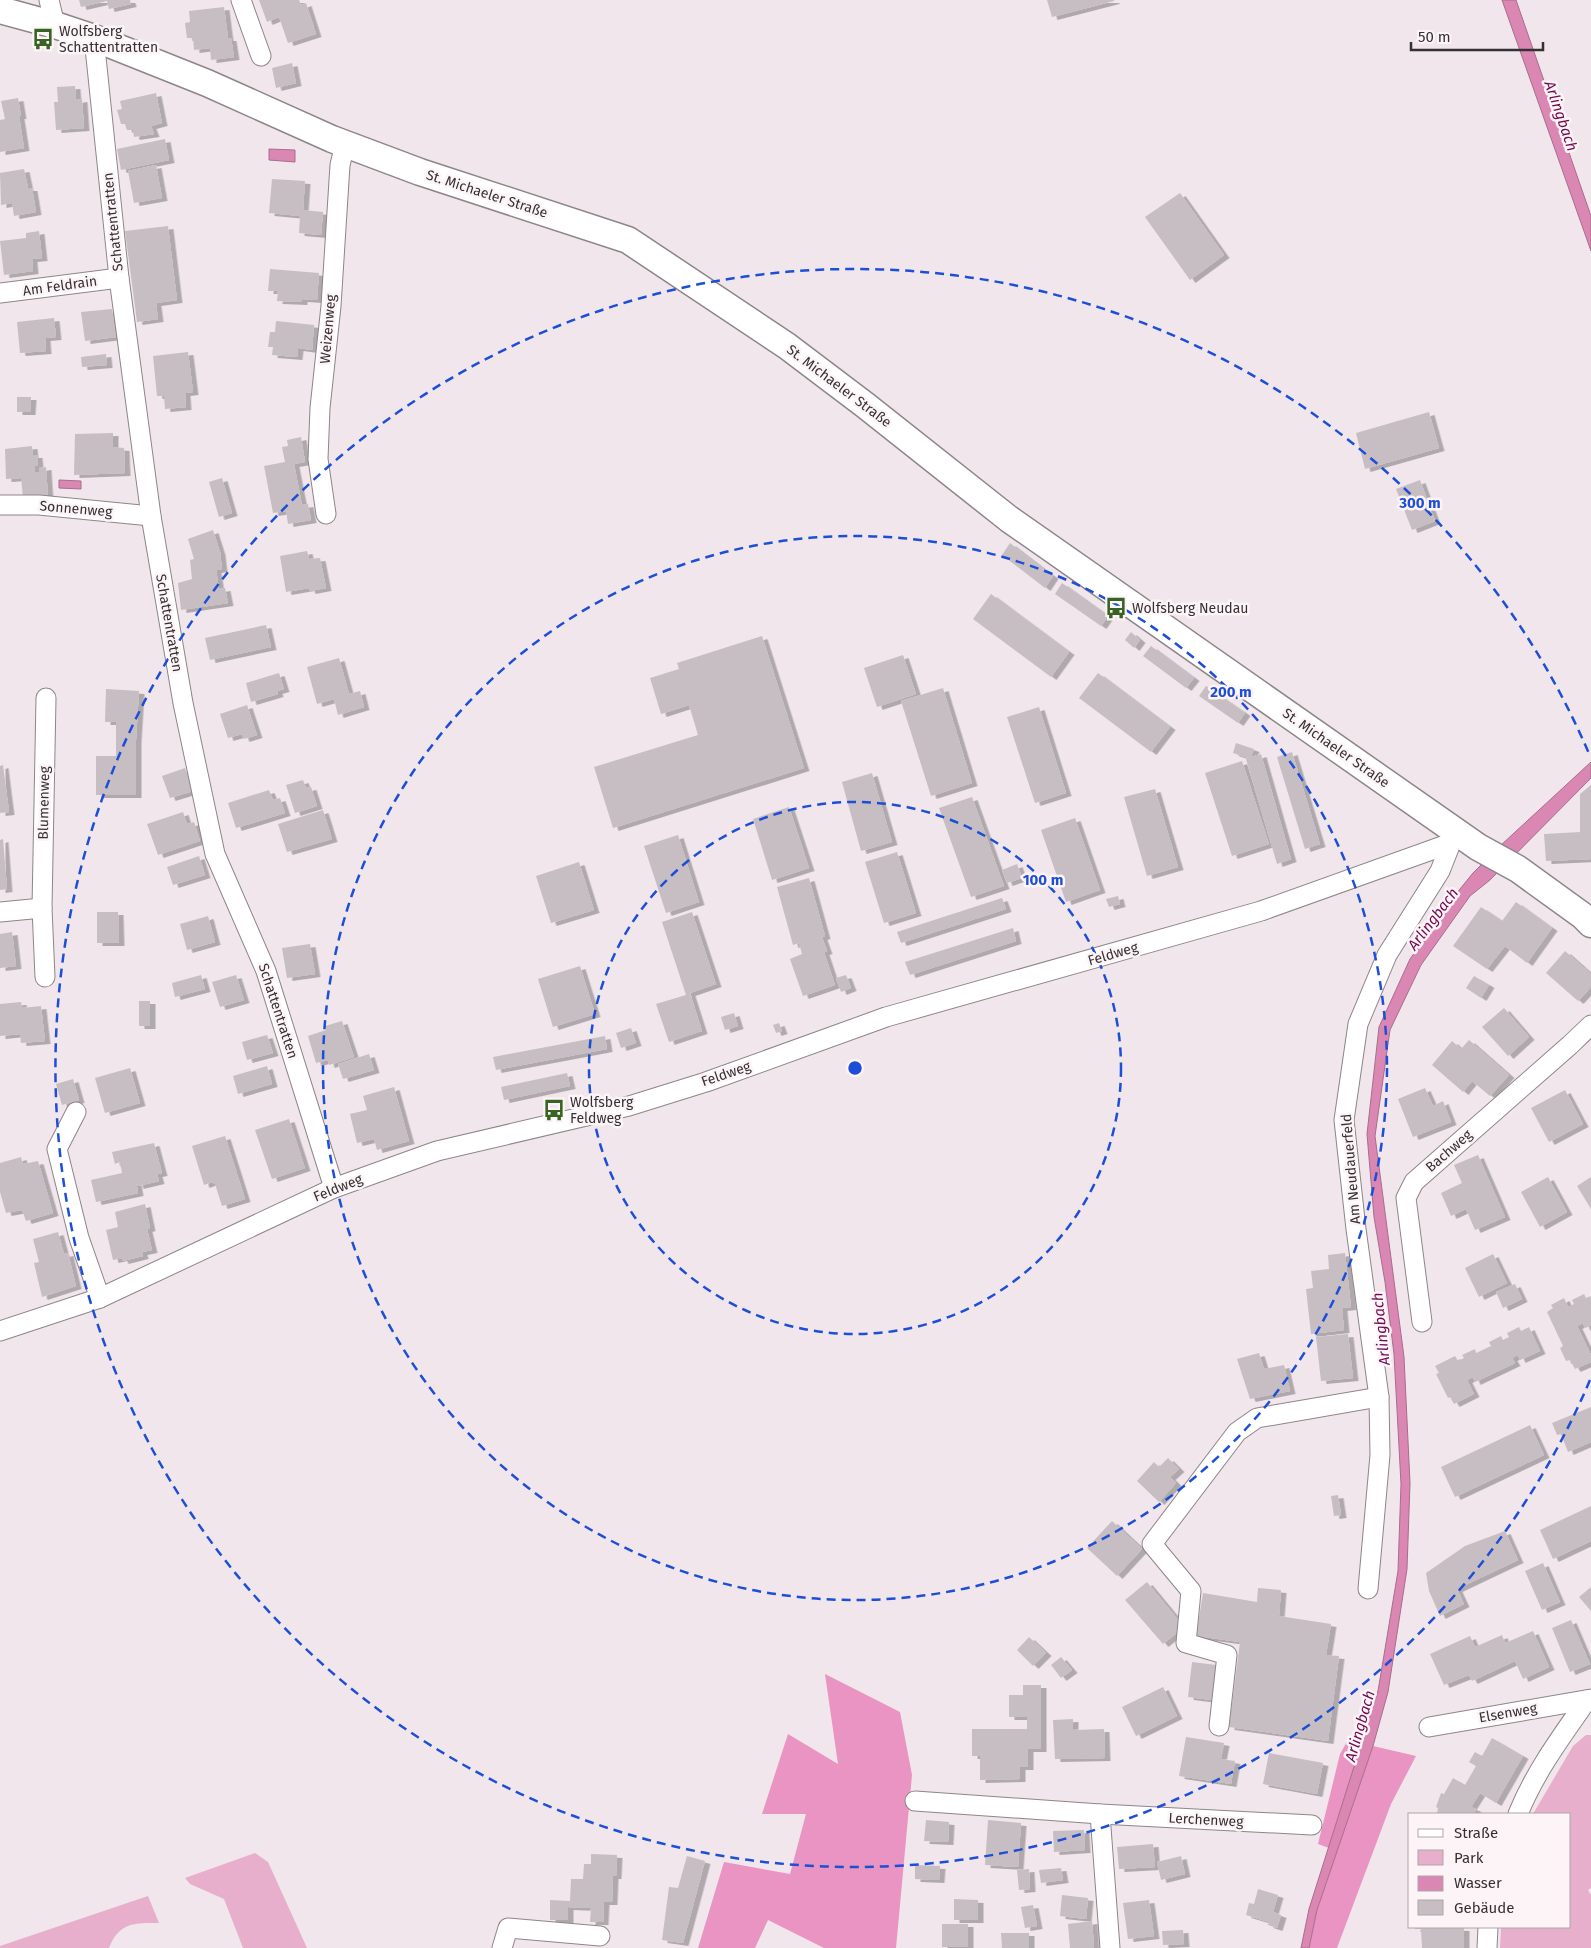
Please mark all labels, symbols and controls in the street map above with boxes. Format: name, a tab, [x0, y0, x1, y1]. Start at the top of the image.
scale bar	[1411, 20, 1544, 52]
place label: Wolfsberg Schattentratten	[59, 23, 158, 56]
bus stop icon: Wolfsberg Schattentratten	[30, 26, 56, 52]
text: 50 m	[1418, 28, 1451, 46]
water label: Arlingbach	[1540, 78, 1581, 154]
street label: St. Michaeler Straße	[424, 166, 550, 222]
street label: Schattentratten	[99, 172, 127, 272]
street label: Am Feldrain	[22, 272, 98, 300]
street label: Weizenweg	[316, 293, 340, 365]
street label: St. Michaeler Straße	[783, 341, 895, 431]
text: 300 m	[1398, 494, 1441, 512]
street label: Sonnenweg	[39, 497, 114, 521]
street label: Schattentratten	[152, 573, 186, 673]
bus stop icon: Wolfsberg Neudau	[1103, 595, 1129, 621]
place label: Wolfsberg Neudau	[1132, 600, 1248, 617]
text: 200 m	[1210, 683, 1252, 701]
street label: St. Michaeler Straße	[1279, 705, 1393, 791]
street label: Blumenweg	[35, 765, 53, 840]
text: 100 m	[1023, 871, 1063, 889]
water label: Arlingbach	[1403, 884, 1462, 954]
street label: Feldweg	[1086, 939, 1141, 969]
street label: Schattentratten	[255, 961, 301, 1061]
street label: Feldweg	[699, 1057, 754, 1090]
centre of rings	[846, 1059, 864, 1077]
place label: Wolfsberg Feldweg	[570, 1094, 634, 1127]
bus stop icon: Wolfsberg Feldweg	[541, 1097, 567, 1123]
street label: Am Neudauerfeld	[1338, 1113, 1364, 1225]
street label: Bachweg	[1422, 1126, 1476, 1176]
street label: Feldweg	[311, 1170, 366, 1206]
water label: Arlingbach	[1368, 1292, 1394, 1367]
water label: Arlingbach	[1341, 1688, 1379, 1765]
street label: Elsenweg	[1478, 1699, 1539, 1726]
street label: Lerchenweg	[1168, 1810, 1245, 1830]
legend	[1408, 1813, 1571, 1928]
text: Straße	[1454, 1824, 1498, 1842]
text: Park	[1454, 1849, 1484, 1867]
text: Wasser	[1454, 1874, 1502, 1892]
text: Gebäude	[1454, 1899, 1514, 1917]

